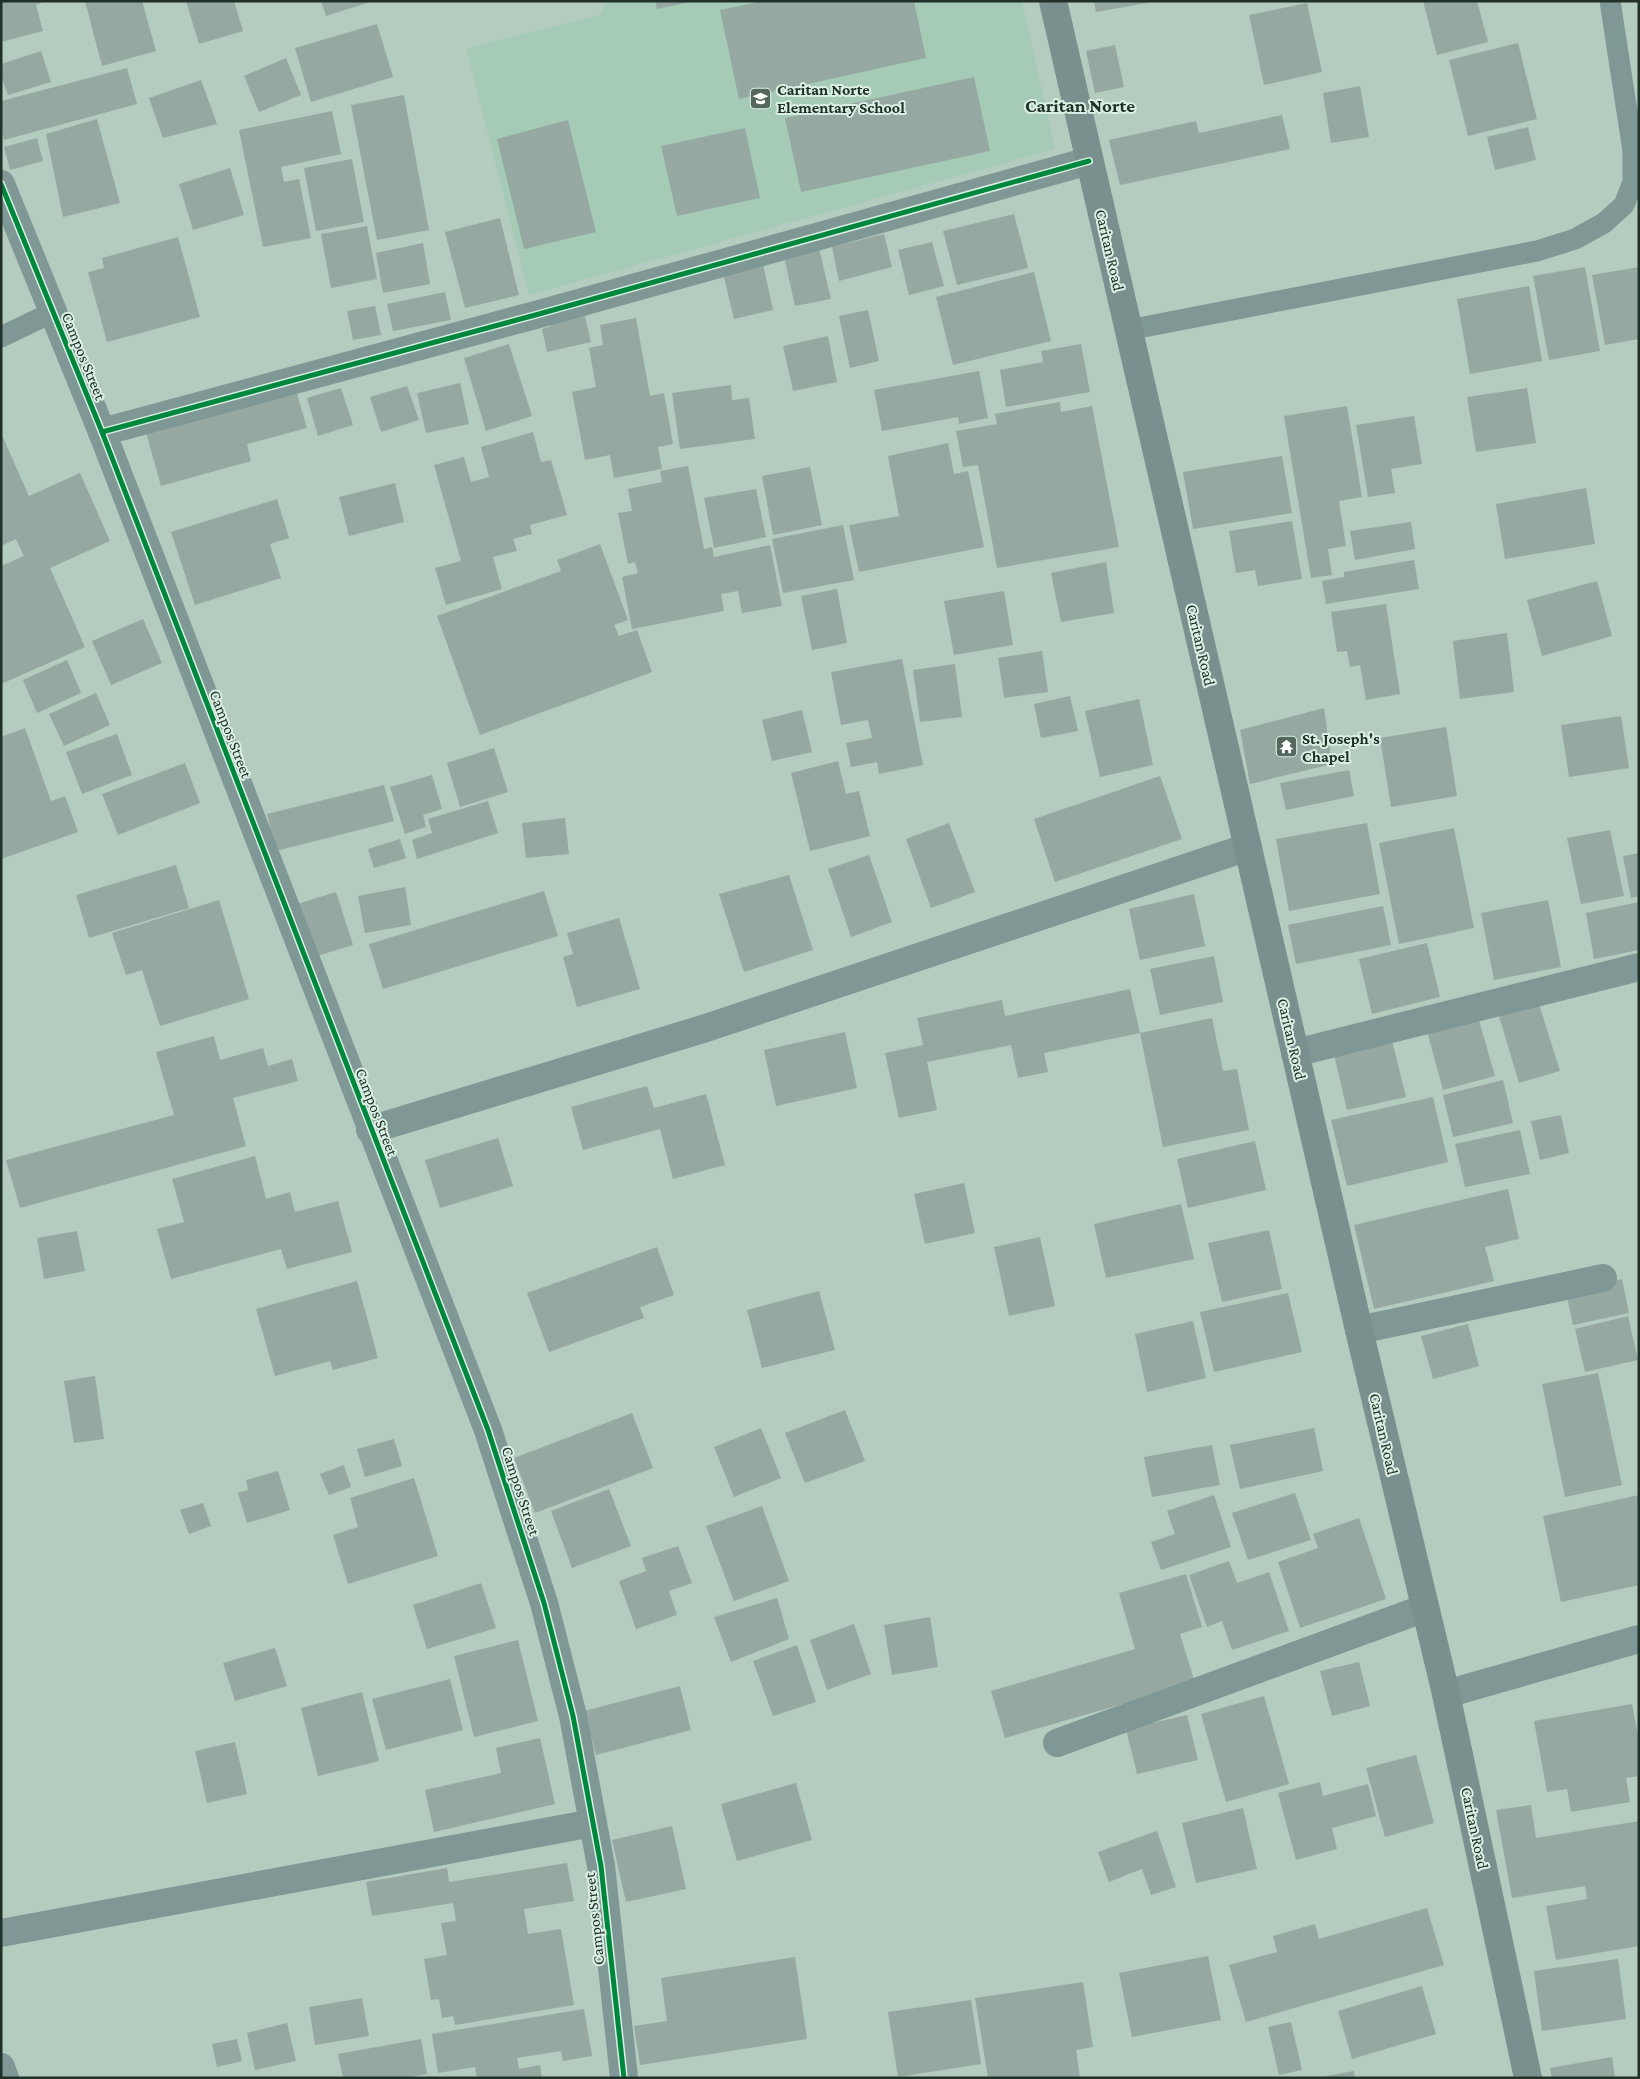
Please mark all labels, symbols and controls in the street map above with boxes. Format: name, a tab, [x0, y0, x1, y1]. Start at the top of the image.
place label: Caritan Norte Elementary School	[777, 81, 905, 116]
school or university icon: Caritan Norte Elementary School	[749, 86, 773, 110]
district label: Caritan Norte	[1025, 95, 1135, 116]
street label: Caritan Road	[1092, 208, 1128, 293]
street label: Campos Street	[58, 310, 110, 403]
street label: Caritan Road	[1183, 603, 1219, 688]
street label: Campos Street	[206, 688, 256, 781]
place label: St. Joseph's Chapel	[1302, 730, 1380, 765]
temple icon: St. Joseph's Chapel	[1274, 735, 1298, 759]
street label: Caritan Road	[1274, 997, 1310, 1082]
street label: Campos Street	[352, 1066, 402, 1159]
street label: Caritan Road	[1366, 1392, 1402, 1477]
street label: Campos Street	[498, 1444, 544, 1539]
street label: Caritan Road	[1458, 1785, 1492, 1871]
street label: Campos Street	[581, 1871, 608, 1966]

